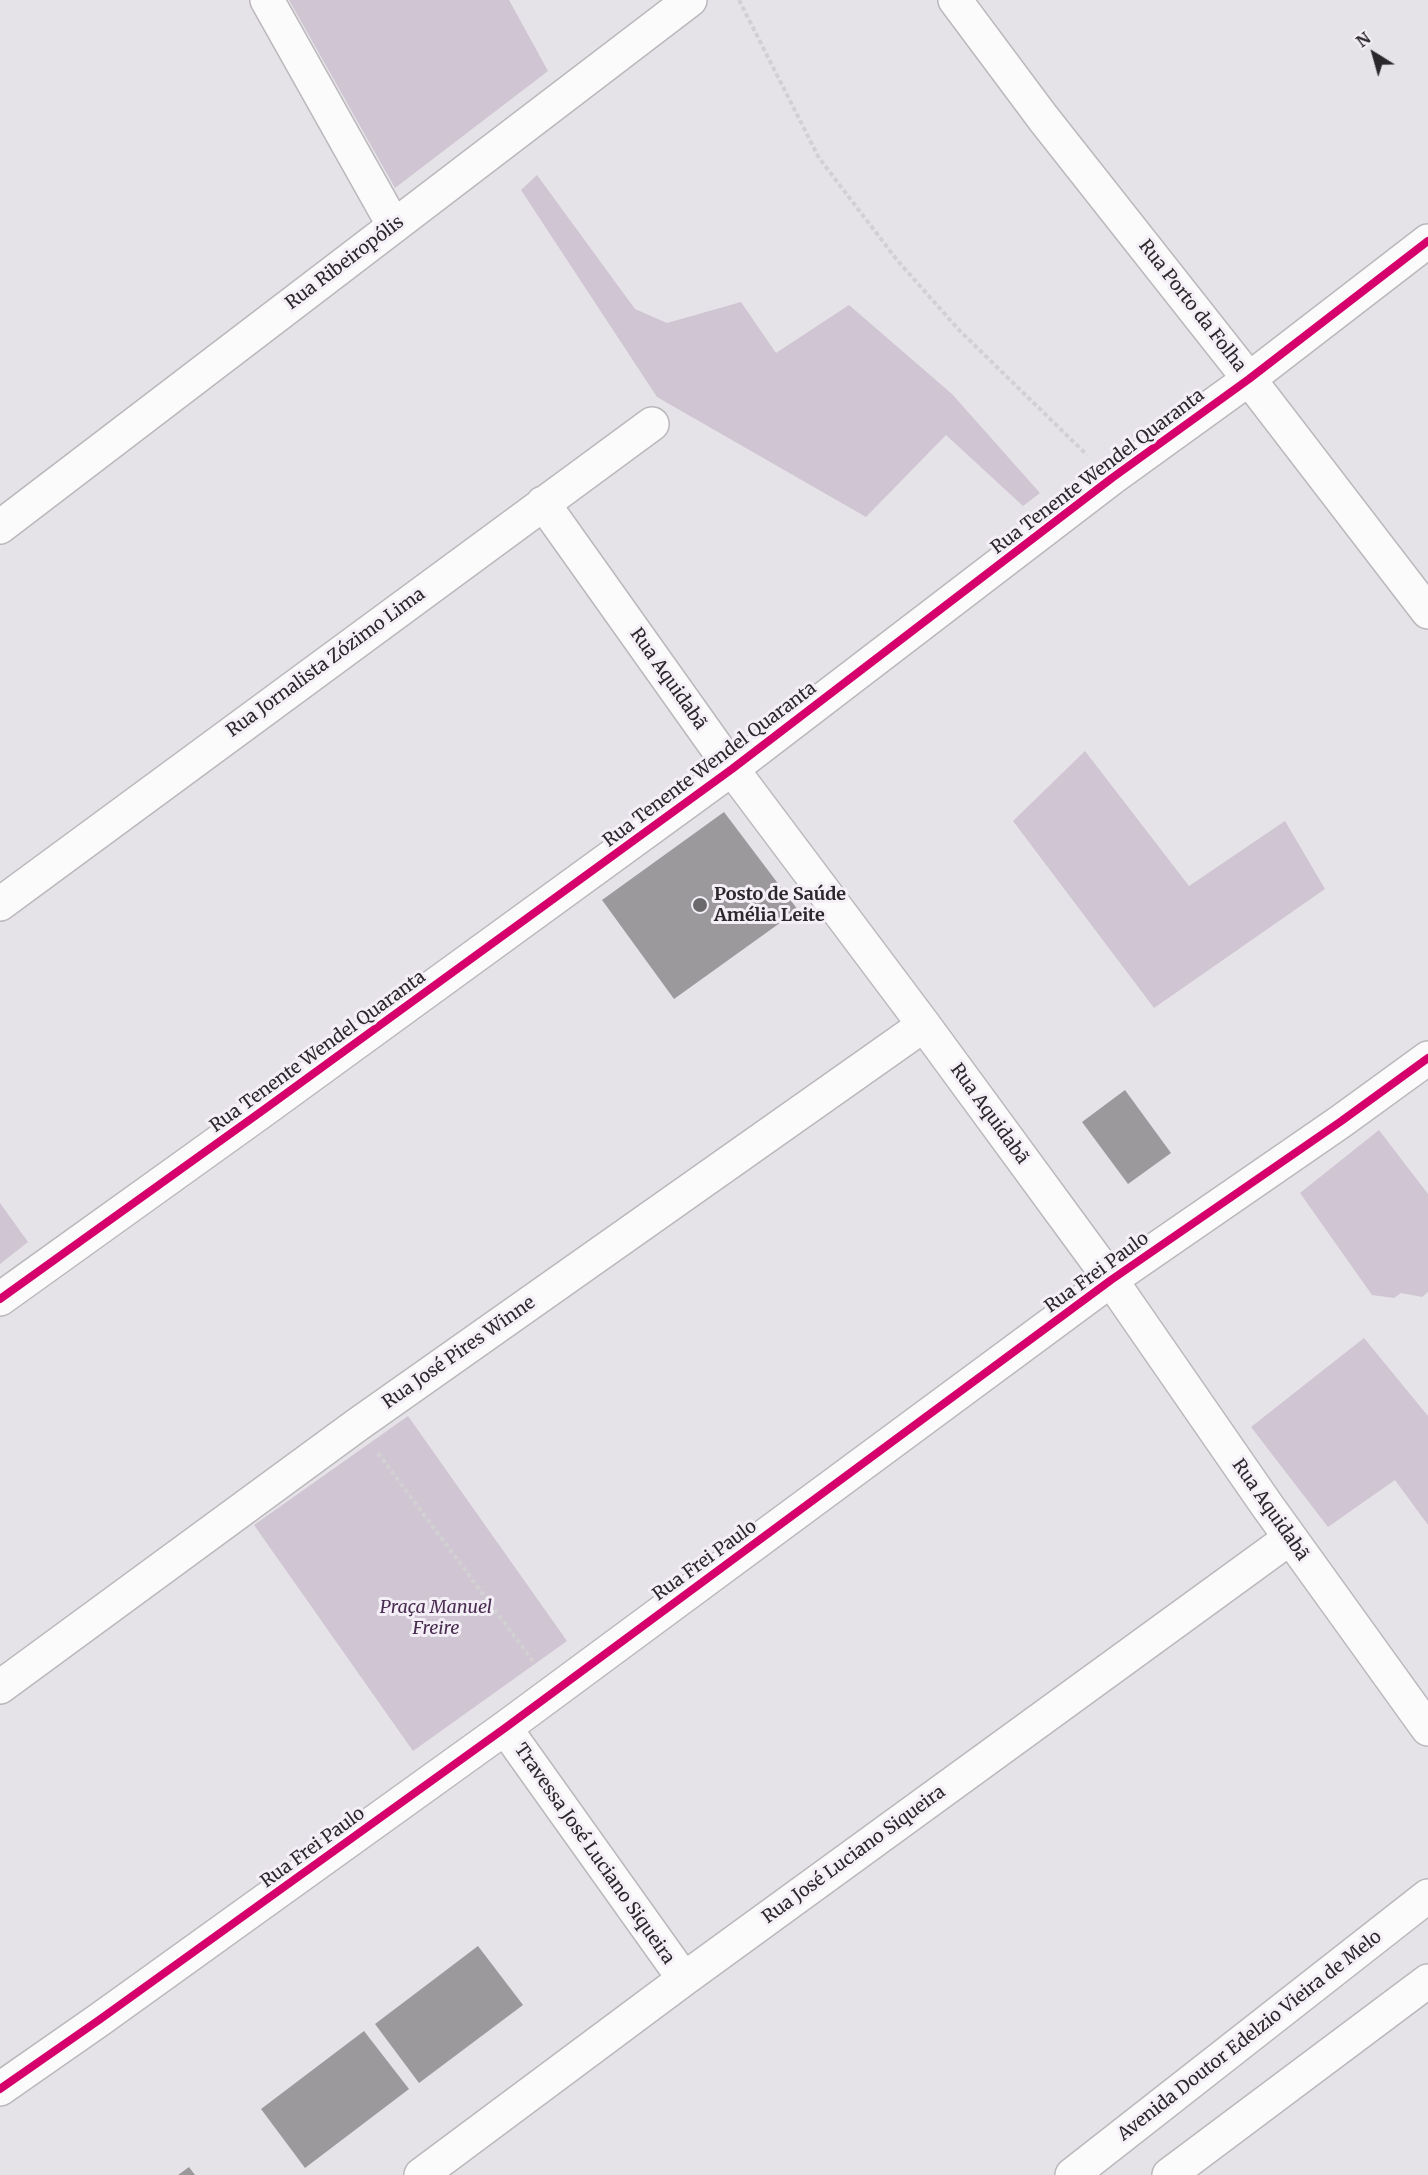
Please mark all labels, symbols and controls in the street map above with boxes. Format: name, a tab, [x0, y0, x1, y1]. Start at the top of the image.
north arrow	[1344, 24, 1404, 84]
text: N	[1352, 28, 1374, 51]
street label: Rua Ribeiropólis	[282, 212, 408, 314]
street label: Rua Porto da Folha	[1134, 236, 1250, 376]
street label: Rua Tenente Wendel Quaranta	[987, 385, 1209, 559]
street label: Rua Jornalista Zózimo Lima	[223, 584, 429, 742]
street label: Rua Aquidabã	[625, 624, 711, 734]
street label: Rua Tenente Wendel Quaranta	[599, 678, 821, 852]
place label: Posto de Saúde Amélia Leite	[714, 884, 846, 926]
marker: Posto de Saúde Amélia Leite	[691, 896, 709, 914]
street label: Rua Tenente Wendel Quaranta	[206, 967, 430, 1137]
street label: Rua Aquidabã	[945, 1060, 1033, 1168]
street label: Rua Frei Paulo	[1041, 1228, 1153, 1318]
street label: Rua José Pires Winne	[379, 1292, 539, 1414]
street label: Rua Aquidabã	[1227, 1455, 1313, 1565]
street label: Rua Frei Paulo	[649, 1516, 761, 1606]
park label: Praça Manuel Freire	[380, 1597, 492, 1640]
street label: Travessa José Luciano Siqueira	[509, 1739, 679, 1969]
street label: Rua José Luciano Siqueira	[758, 1781, 950, 1929]
street label: Rua Frei Paulo	[257, 1803, 369, 1893]
street label: Avenida Doutor Edelzio Vieira de Melo	[1114, 1926, 1386, 2146]

